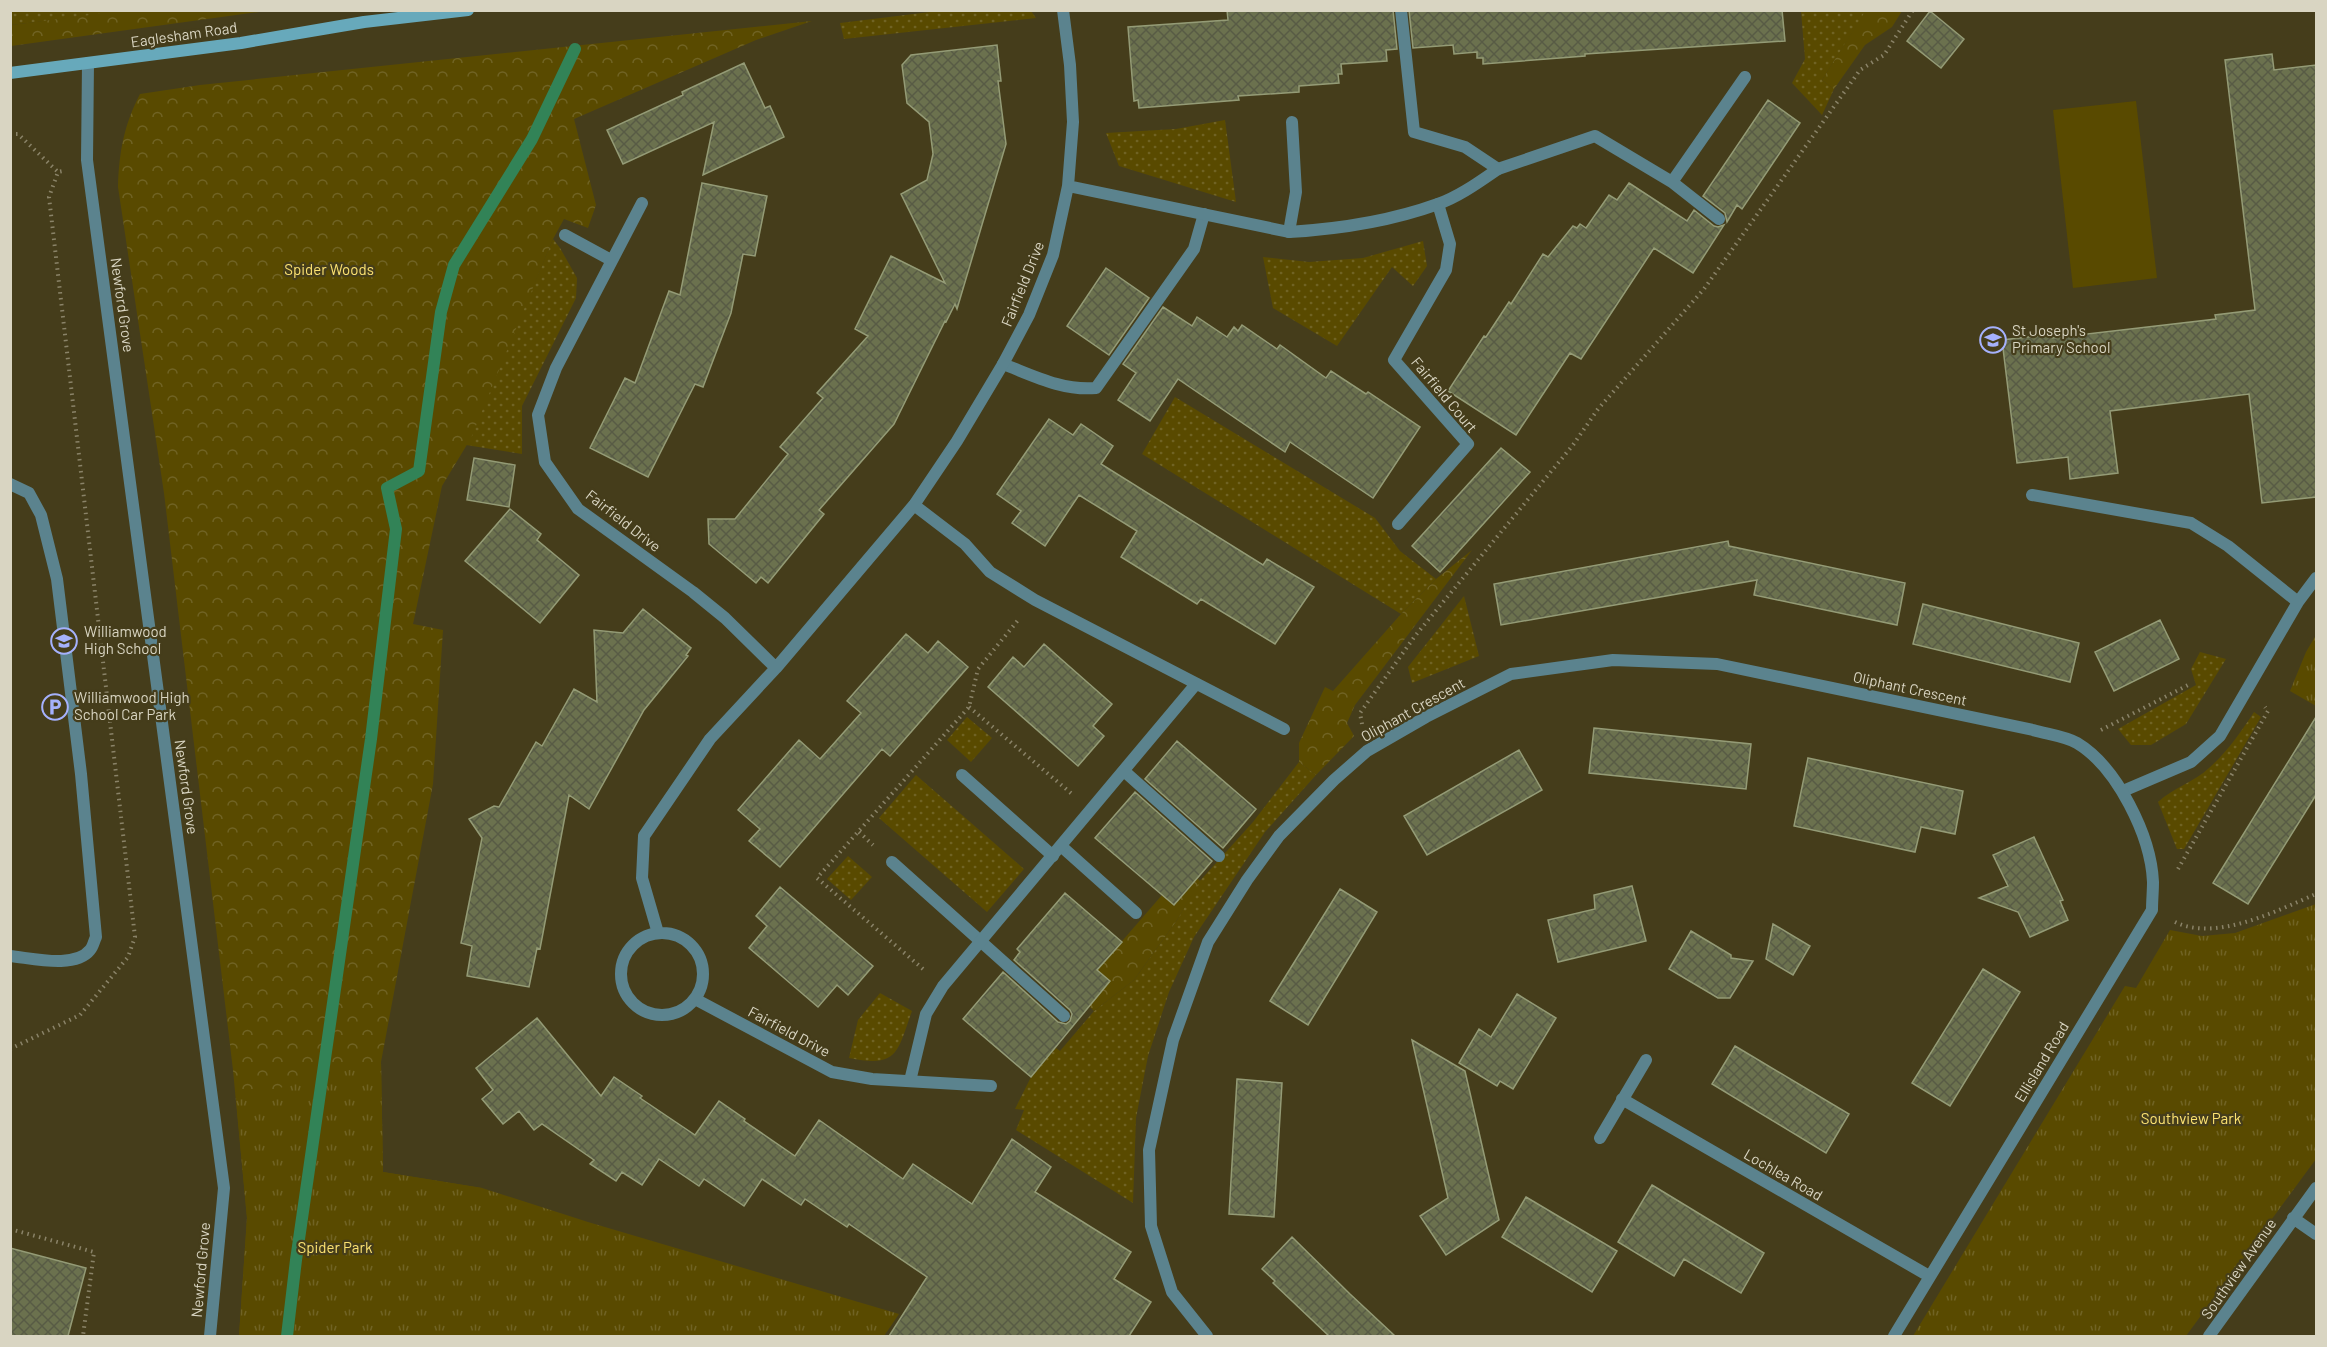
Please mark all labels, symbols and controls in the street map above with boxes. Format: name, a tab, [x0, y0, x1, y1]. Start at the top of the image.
street label: Eaglesham Road	[129, 18, 238, 50]
street label: Fairfield Drive	[997, 238, 1047, 329]
street label: Newford Grove	[107, 256, 139, 353]
park label: Spider Woods	[284, 260, 374, 278]
place label: St Joseph's Primary School	[2012, 321, 2110, 356]
school or university icon: St Joseph's Primary School	[1978, 325, 2008, 355]
street label: Fairfield Court	[1408, 353, 1482, 436]
street label: Fairfield Drive	[583, 485, 665, 555]
place label: Williamwood High School	[84, 622, 167, 657]
school or university icon: Williamwood High School	[49, 626, 79, 656]
street label: Oliphant Crescent	[1852, 667, 1969, 709]
street label: Oliphant Crescent	[1357, 673, 1468, 745]
place label: Williamwood High School Car Park	[74, 688, 190, 723]
parking icon: Williamwood High School Car Park	[40, 692, 70, 722]
street label: Newford Grove	[171, 738, 203, 835]
street label: Fairfield Drive	[745, 1002, 834, 1060]
street label: Ellisland Road	[2010, 1018, 2072, 1105]
park label: Southview Park	[2141, 1109, 2242, 1127]
street label: Lochlea Road	[1741, 1144, 1826, 1204]
street label: Southview Avenue	[2197, 1215, 2280, 1322]
street label: Newford Grove	[187, 1222, 213, 1318]
park label: Spider Park	[298, 1238, 373, 1256]

